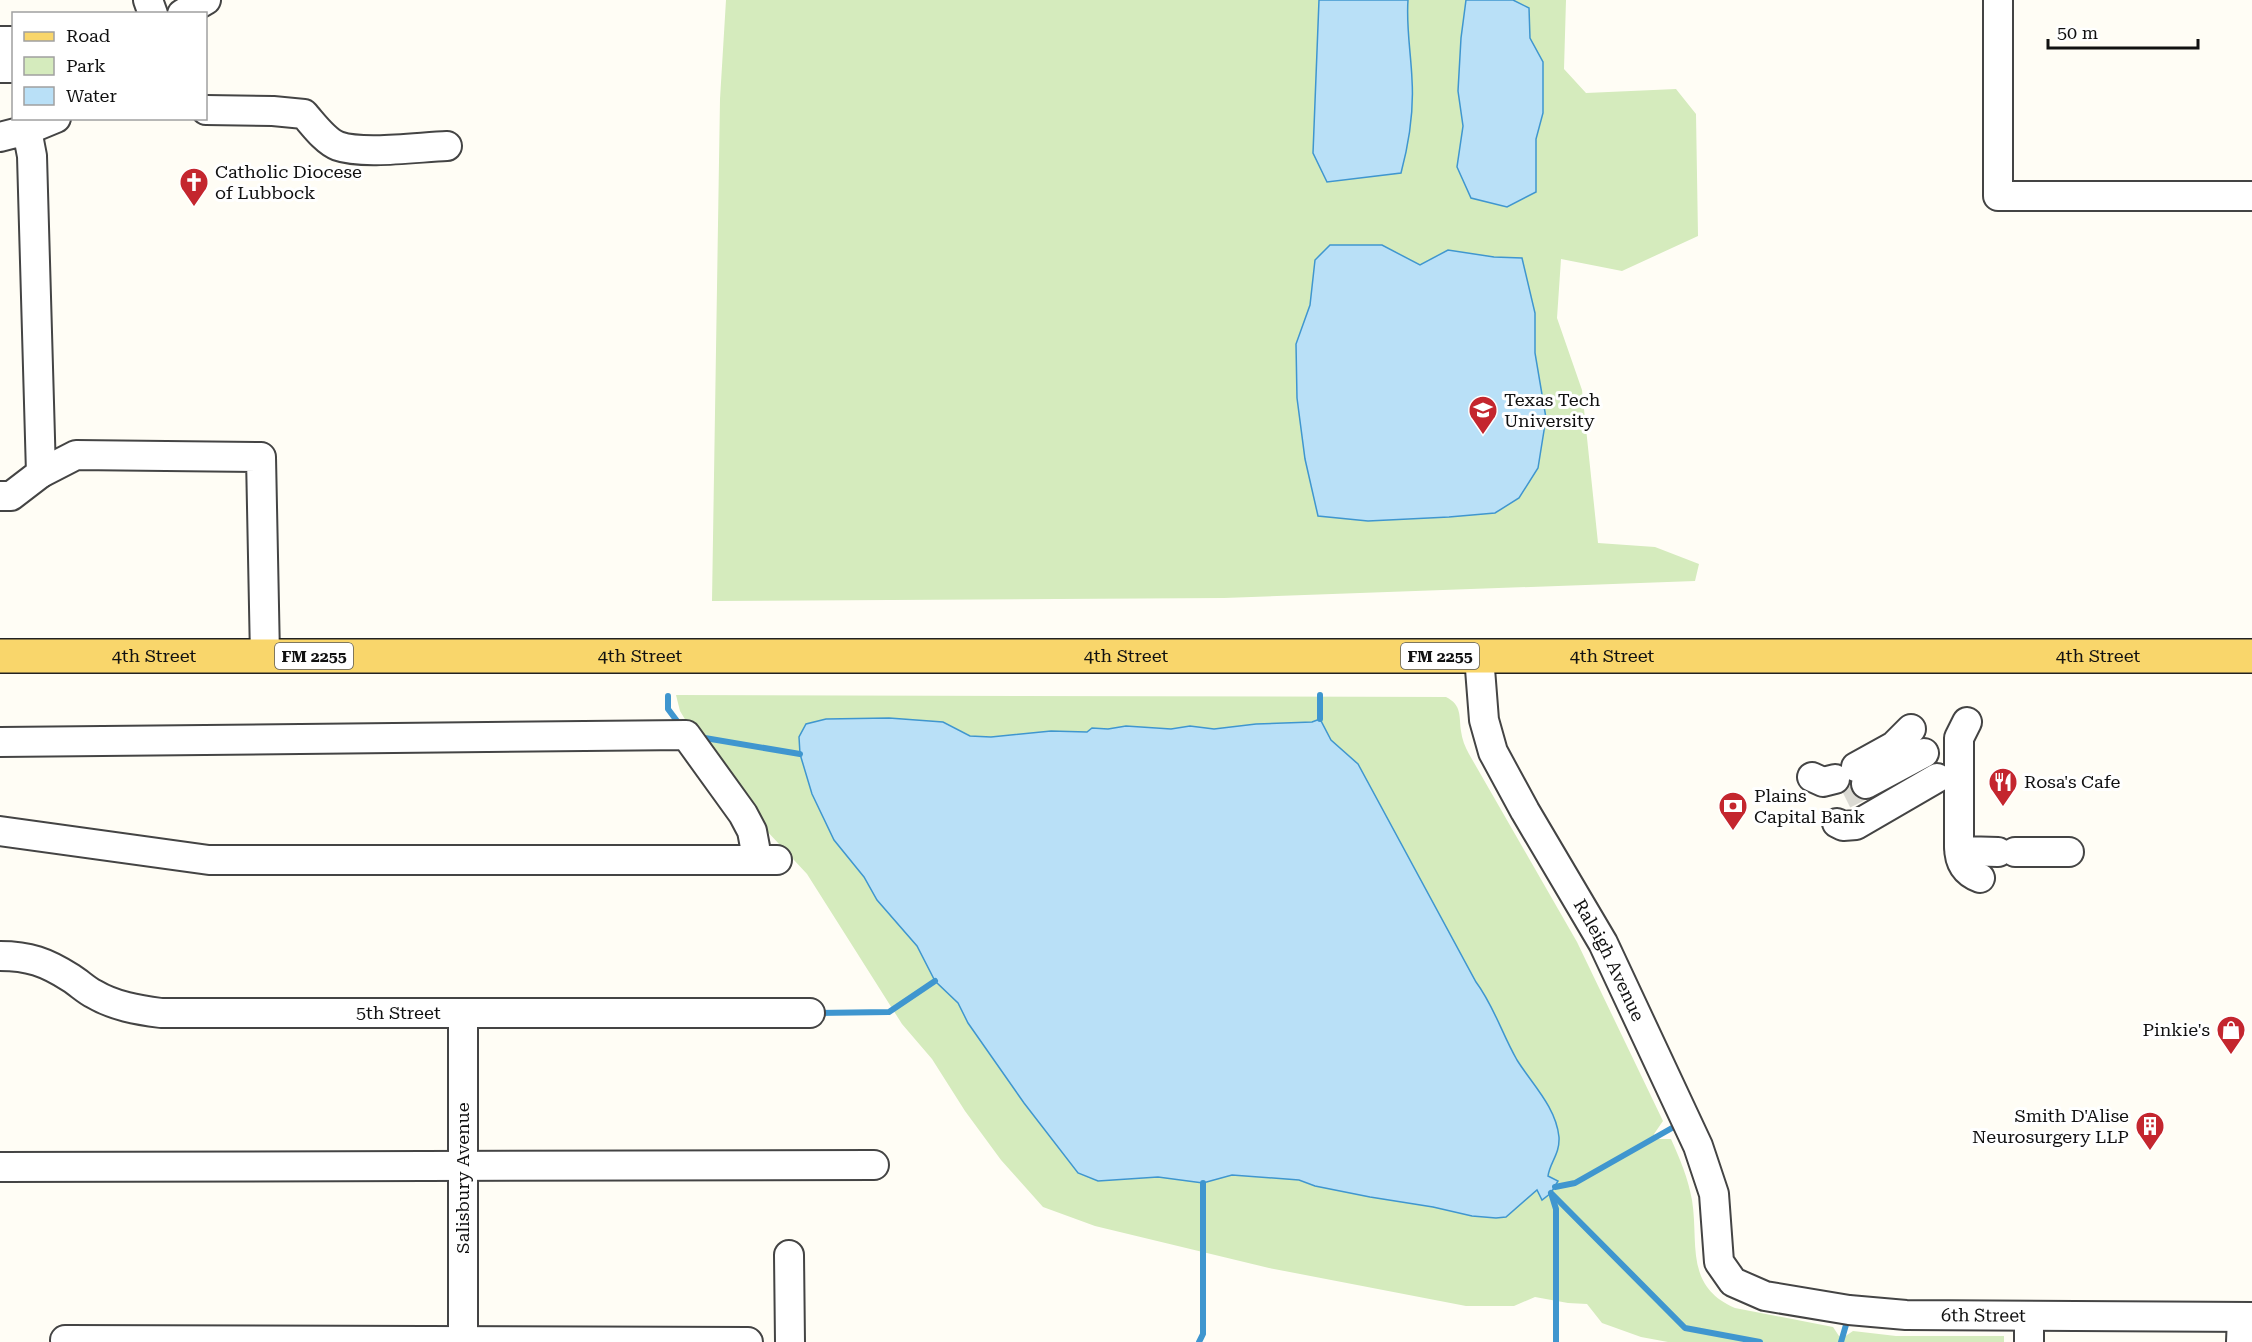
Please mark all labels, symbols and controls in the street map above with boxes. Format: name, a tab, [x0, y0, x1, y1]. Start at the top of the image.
legend	[12, 12, 207, 120]
scale bar	[2048, 12, 2198, 50]
text: 50 m	[2057, 22, 2098, 43]
text: Road	[66, 25, 111, 46]
text: Park	[66, 55, 106, 76]
text: Water	[66, 85, 117, 106]
place label: Catholic Diocese of Lubbock	[215, 161, 362, 203]
church icon: Catholic Diocese of Lubbock	[178, 166, 210, 208]
place label: Texas Tech University	[1504, 389, 1601, 431]
school or university icon: Texas Tech University	[1467, 394, 1499, 436]
road number: FM 2255	[275, 643, 353, 669]
road number: FM 2255	[1401, 643, 1479, 669]
street label: 4th Street	[112, 645, 197, 666]
street label: 4th Street	[598, 645, 683, 666]
street label: 4th Street	[1084, 645, 1169, 666]
street label: 4th Street	[1570, 645, 1655, 666]
street label: 4th Street	[2056, 645, 2141, 666]
restaurant icon: Rosa's Cafe	[1987, 766, 2019, 808]
place label: Rosa's Cafe	[2024, 771, 2121, 792]
place label: Plains Capital Bank	[1754, 785, 1865, 827]
bank icon: Plains Capital Bank	[1717, 790, 1749, 832]
street label: Raleigh Avenue	[1569, 895, 1649, 1025]
street label: 5th Street	[356, 1002, 441, 1023]
shop icon: Pinkie's	[2215, 1014, 2247, 1056]
place label: Pinkie's	[2142, 1019, 2210, 1040]
street label: Salisbury Avenue	[452, 1102, 473, 1254]
place label: Smith D'Alise Neurosurgery LLP	[1972, 1105, 2129, 1147]
building icon: Smith D'Alise Neurosurgery LLP	[2134, 1110, 2166, 1152]
street label: 6th Street	[1941, 1304, 2026, 1326]

